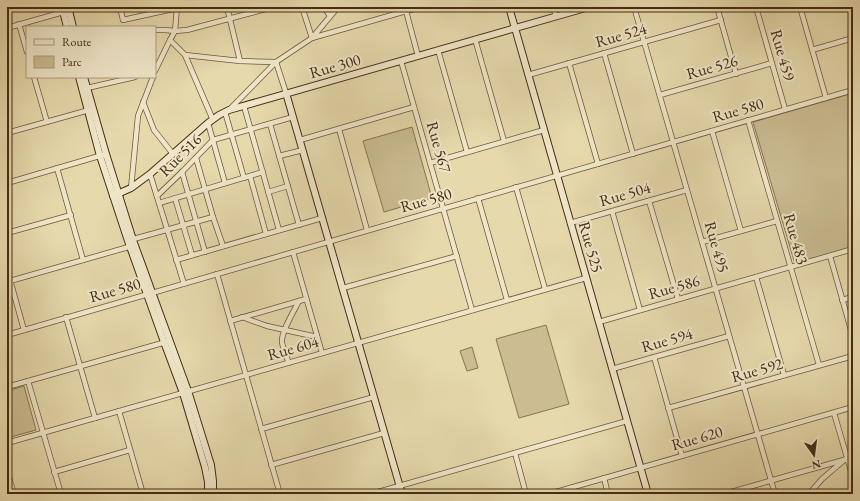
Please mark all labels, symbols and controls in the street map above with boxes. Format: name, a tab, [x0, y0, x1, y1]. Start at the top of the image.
street label: Rue 524	[593, 18, 649, 52]
legend	[26, 26, 156, 78]
street label: Rue 459	[766, 27, 800, 83]
text: Route	[62, 34, 92, 50]
street label: Rue 300	[307, 49, 363, 83]
street label: Rue 526	[684, 50, 740, 84]
text: Parc	[62, 54, 82, 70]
street label: Rue 580	[710, 93, 766, 127]
street label: Rue 567	[422, 119, 456, 175]
street label: Rue 516	[154, 129, 206, 181]
street label: Rue 504	[597, 177, 653, 211]
street label: Rue 580	[398, 183, 454, 217]
street label: Rue 483	[779, 211, 813, 267]
street label: Rue 525	[574, 219, 608, 275]
street label: Rue 495	[700, 219, 734, 275]
street label: Rue 586	[646, 270, 702, 304]
street label: Rue 580	[87, 273, 143, 307]
street label: Rue 594	[639, 323, 695, 357]
street label: Rue 604	[265, 331, 321, 365]
street label: Rue 592	[729, 353, 785, 387]
street label: Rue 620	[669, 421, 725, 455]
north arrow	[794, 435, 834, 475]
text: N	[810, 457, 822, 473]

